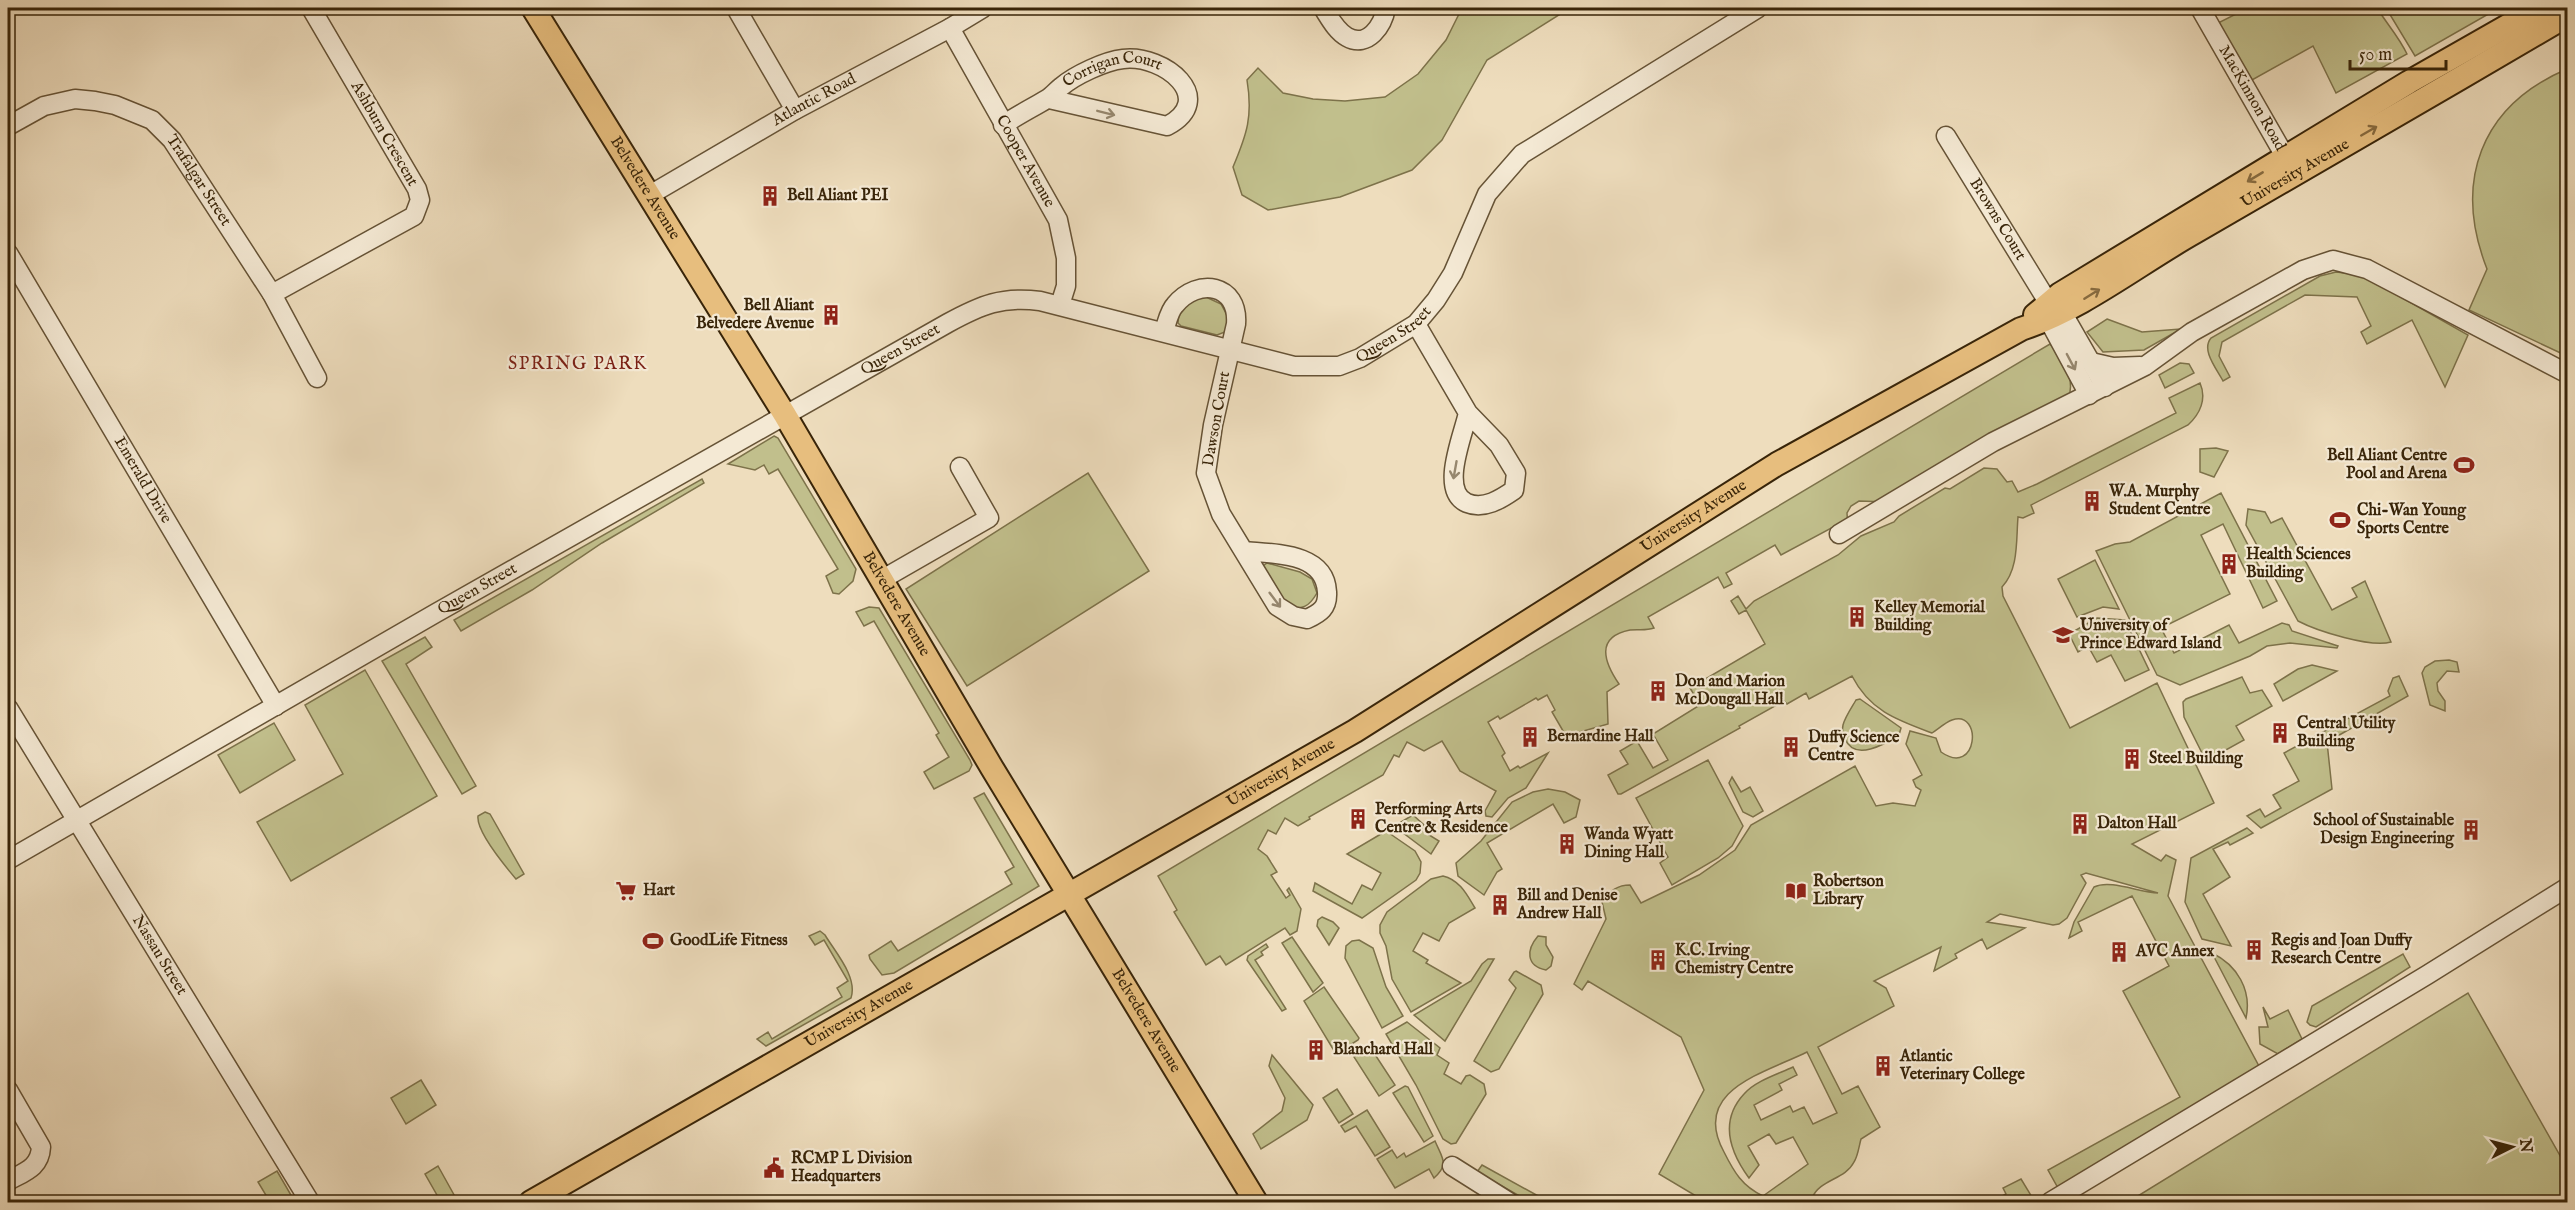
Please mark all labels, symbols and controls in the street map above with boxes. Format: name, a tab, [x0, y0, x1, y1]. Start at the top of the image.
scale bar	[2350, 33, 2446, 71]
street label: MacKinnon Road	[2214, 42, 2290, 155]
text: 50 m	[2359, 44, 2392, 67]
street label: Corrigan Court	[1059, 49, 1166, 92]
street label: Atlantic Road	[768, 69, 860, 132]
street label: Ashburn Crescent	[345, 77, 422, 191]
one-way arrow	[1096, 107, 1115, 119]
street label: Cooper Avenue	[991, 112, 1059, 211]
one-way arrow	[2360, 125, 2377, 137]
street label: Trafalgar Street	[161, 131, 236, 230]
street label: Belvedere Avenue	[605, 133, 684, 244]
street label: University Avenue	[2238, 135, 2353, 213]
one-way arrow	[2247, 171, 2264, 183]
street label: Browns Court	[1965, 175, 2030, 265]
building icon: Bell Aliant PEI	[758, 184, 782, 208]
place label: Bell Aliant PEI	[787, 186, 888, 206]
one-way arrow	[2083, 287, 2100, 299]
place label: Bell Aliant Belvedere Avenue	[696, 296, 815, 334]
street label: Queen Street	[1352, 302, 1437, 368]
building icon: Bell Aliant Belvedere Avenue	[819, 303, 843, 327]
street label: Queen Street	[857, 319, 944, 380]
district label: SPRING PARK	[508, 353, 648, 376]
one-way arrow	[2065, 353, 2077, 370]
street label: Dawson Court	[1199, 370, 1235, 468]
street label: Emerald Drive	[109, 433, 176, 527]
place label: Bell Aliant Centre Pool and Arena	[2327, 446, 2448, 484]
sports icon: Bell Aliant Centre Pool and Arena	[2452, 453, 2476, 477]
one-way arrow	[1449, 459, 1460, 479]
street label: University Avenue	[1637, 476, 1751, 558]
place label: W.A. Murphy Student Centre	[2108, 482, 2211, 520]
building icon: W.A. Murphy Student Centre	[2080, 489, 2104, 513]
place label: Chi-Wan Young Sports Centre	[2357, 501, 2467, 539]
sports icon: Chi-Wan Young Sports Centre	[2328, 508, 2352, 532]
place label: Health Sciences Building	[2246, 545, 2351, 583]
street label: Belvedere Avenue	[857, 548, 934, 660]
building icon: Health Sciences Building	[2217, 552, 2241, 576]
street label: Queen Street	[434, 559, 521, 620]
one-way arrow	[1268, 592, 1281, 608]
place label: Kelley Memorial Building	[1874, 598, 1986, 636]
building icon: Kelley Memorial Building	[1845, 605, 1869, 629]
place label: University of Prince Edward Island	[2079, 616, 2222, 654]
school or university icon: University of Prince Edward Island	[2051, 623, 2075, 647]
place label: Don and Marion McDougall Hall	[1675, 672, 1785, 710]
building icon: Don and Marion McDougall Hall	[1646, 679, 1670, 703]
place label: Central Utility Building	[2297, 714, 2396, 752]
building icon: Central Utility Building	[2268, 721, 2292, 745]
building icon: Bernardine Hall	[1518, 725, 1542, 749]
place label: Bernardine Hall	[1547, 727, 1654, 747]
place label: Duffy Science Centre	[1808, 728, 1900, 766]
street label: University Avenue	[1223, 734, 1339, 812]
building icon: Duffy Science Centre	[1779, 735, 1803, 759]
building icon: Steel Building	[2120, 747, 2144, 771]
place label: Steel Building	[2149, 749, 2244, 769]
place label: Performing Arts Centre & Residence	[1375, 800, 1509, 838]
building icon: Performing Arts Centre & Residence	[1346, 807, 1370, 831]
place label: School of Sustainable Design Engineering	[2313, 811, 2455, 849]
building icon: Dalton Hall	[2068, 812, 2092, 836]
place label: Dalton Hall	[2097, 814, 2177, 834]
building icon: School of Sustainable Design Engineering	[2459, 818, 2483, 842]
place label: Wanda Wyatt Dining Hall	[1583, 825, 1674, 863]
building icon: Wanda Wyatt Dining Hall	[1555, 832, 1579, 856]
place label: Robertson Library	[1813, 872, 1884, 910]
supermarket icon: Hart	[614, 879, 638, 903]
library icon: Robertson Library	[1784, 879, 1808, 903]
place label: Hart	[643, 881, 676, 901]
place label: Bill and Denise Andrew Hall	[1516, 886, 1618, 924]
building icon: Bill and Denise Andrew Hall	[1488, 893, 1512, 917]
street label: Nassau Street	[127, 912, 192, 999]
sports icon: GoodLife Fitness	[641, 929, 665, 953]
place label: GoodLife Fitness	[670, 931, 788, 951]
place label: Regis and Joan Duffy Research Centre	[2271, 931, 2413, 969]
building icon: Regis and Joan Duffy Research Centre	[2242, 938, 2266, 962]
building icon: AVC Annex	[2107, 940, 2131, 964]
place label: K.C. Irving Chemistry Centre	[1675, 941, 1794, 979]
place label: AVC Annex	[2135, 942, 2215, 962]
building icon: K.C. Irving Chemistry Centre	[1646, 948, 1670, 972]
street label: Belvedere Avenue	[1107, 965, 1185, 1077]
street label: University Avenue	[801, 976, 917, 1053]
building icon: Blanchard Hall	[1304, 1038, 1328, 1062]
place label: Blanchard Hall	[1333, 1040, 1434, 1060]
place label: Atlantic Veterinary College	[1899, 1047, 2025, 1085]
building icon: Atlantic Veterinary College	[1871, 1054, 1895, 1078]
north arrow	[2482, 1117, 2542, 1177]
text: N	[2514, 1137, 2536, 1154]
place label: RCMP L Division Headquarters	[791, 1149, 913, 1187]
public building icon: RCMP L Division Headquarters	[762, 1156, 786, 1180]

